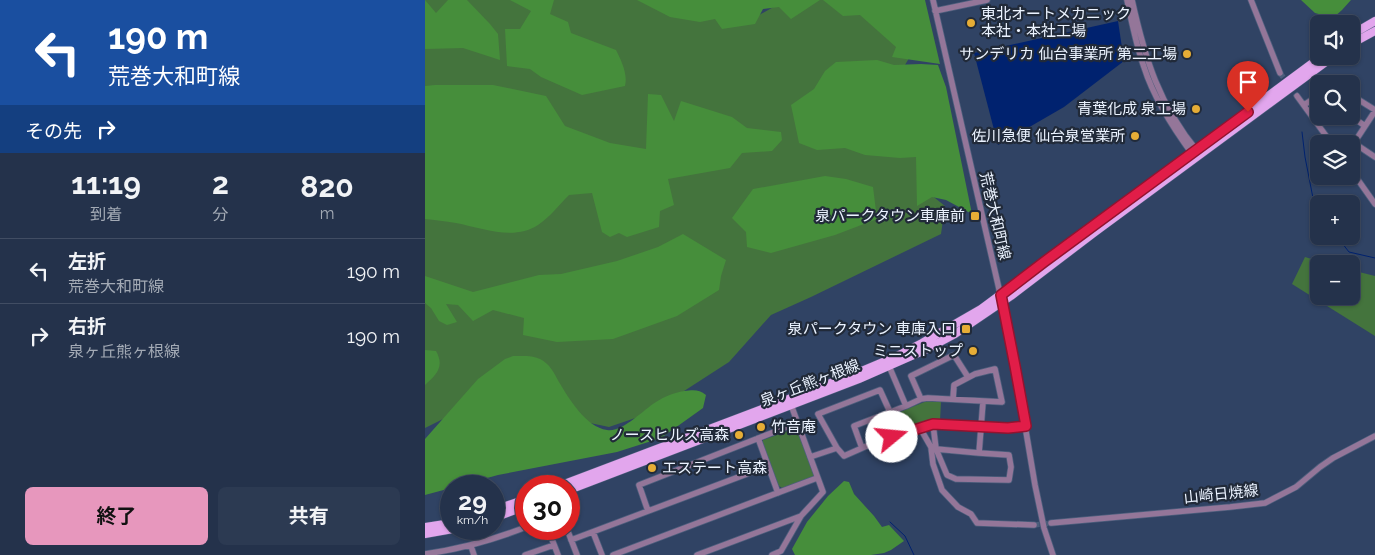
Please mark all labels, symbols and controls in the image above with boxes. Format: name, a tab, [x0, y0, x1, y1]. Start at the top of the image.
place label: 東北オートメカニック 本社・本社工場	[981, 5, 1131, 40]
map controls	[1310, 15, 1360, 305]
button: sound	[1310, 15, 1360, 65]
text: 190 m	[108, 16, 208, 57]
marker: 東北オートメカニック 本社・本社工場	[965, 17, 977, 29]
icon: left	[25, 20, 90, 85]
place label: サンデリカ 仙台事業所 第二工場	[959, 45, 1177, 63]
marker: サンデリカ 仙台事業所 第二工場	[1181, 48, 1193, 60]
pin	[1227, 61, 1269, 112]
text: 荒巻大和町線	[108, 63, 240, 89]
icon: arrive	[1234, 68, 1262, 96]
button: search	[1310, 75, 1360, 125]
place label: 青葉化成 泉工場	[1077, 100, 1186, 118]
marker: 青葉化成 泉工場	[1190, 103, 1202, 115]
icon: right	[92, 115, 120, 143]
text: その先	[25, 120, 82, 142]
place label: 佐川急便 仙台泉営業所	[971, 127, 1125, 145]
marker: 佐川急便 仙台泉営業所	[1129, 130, 1141, 142]
button: layers	[1310, 135, 1360, 185]
text: 11:19	[71, 166, 141, 201]
text: 2	[212, 166, 229, 201]
text: 820	[300, 169, 354, 204]
street label: 荒巻大和町線	[976, 170, 1014, 262]
button: +	[1310, 195, 1360, 245]
text: m	[320, 204, 334, 223]
text: 到着	[90, 205, 122, 224]
text: 分	[213, 205, 229, 224]
place label: 泉パークタウン車庫前	[816, 207, 965, 225]
marker: 泉パークタウン車庫前	[969, 210, 981, 222]
text: 左折	[68, 250, 106, 272]
button: −	[1310, 255, 1360, 305]
icon: left	[25, 257, 53, 285]
text: 190 m	[347, 260, 400, 282]
text: 荒巻大和町線	[68, 277, 164, 296]
text: 右折	[68, 315, 106, 337]
place label: 泉パークタウン 車庫入口	[788, 320, 956, 338]
icon: right	[25, 322, 53, 350]
marker: 泉パークタウン 車庫入口	[960, 323, 972, 335]
text: 190 m	[347, 325, 400, 347]
text: 泉ヶ丘熊ヶ根線	[68, 342, 180, 361]
place label: ミニストップ	[873, 342, 963, 360]
marker: ミニストップ	[967, 345, 979, 357]
street label: 泉ヶ丘熊ヶ根線	[758, 356, 862, 410]
position arrow	[865, 410, 917, 462]
place label: 竹音庵	[771, 418, 816, 436]
marker: 竹音庵	[755, 421, 767, 433]
place label: ノースヒルズ高森	[610, 426, 729, 444]
marker: ノースヒルズ高森	[733, 429, 745, 441]
place label: エステート高森	[662, 459, 767, 477]
marker: エステート高森	[646, 462, 658, 474]
speed limit sign: 30	[515, 475, 580, 540]
street label: 山崎日焼線	[1183, 481, 1259, 507]
text: 29	[458, 486, 487, 516]
button: 終了	[25, 487, 208, 545]
button: 共有	[218, 487, 400, 545]
text: km/h	[457, 513, 488, 527]

